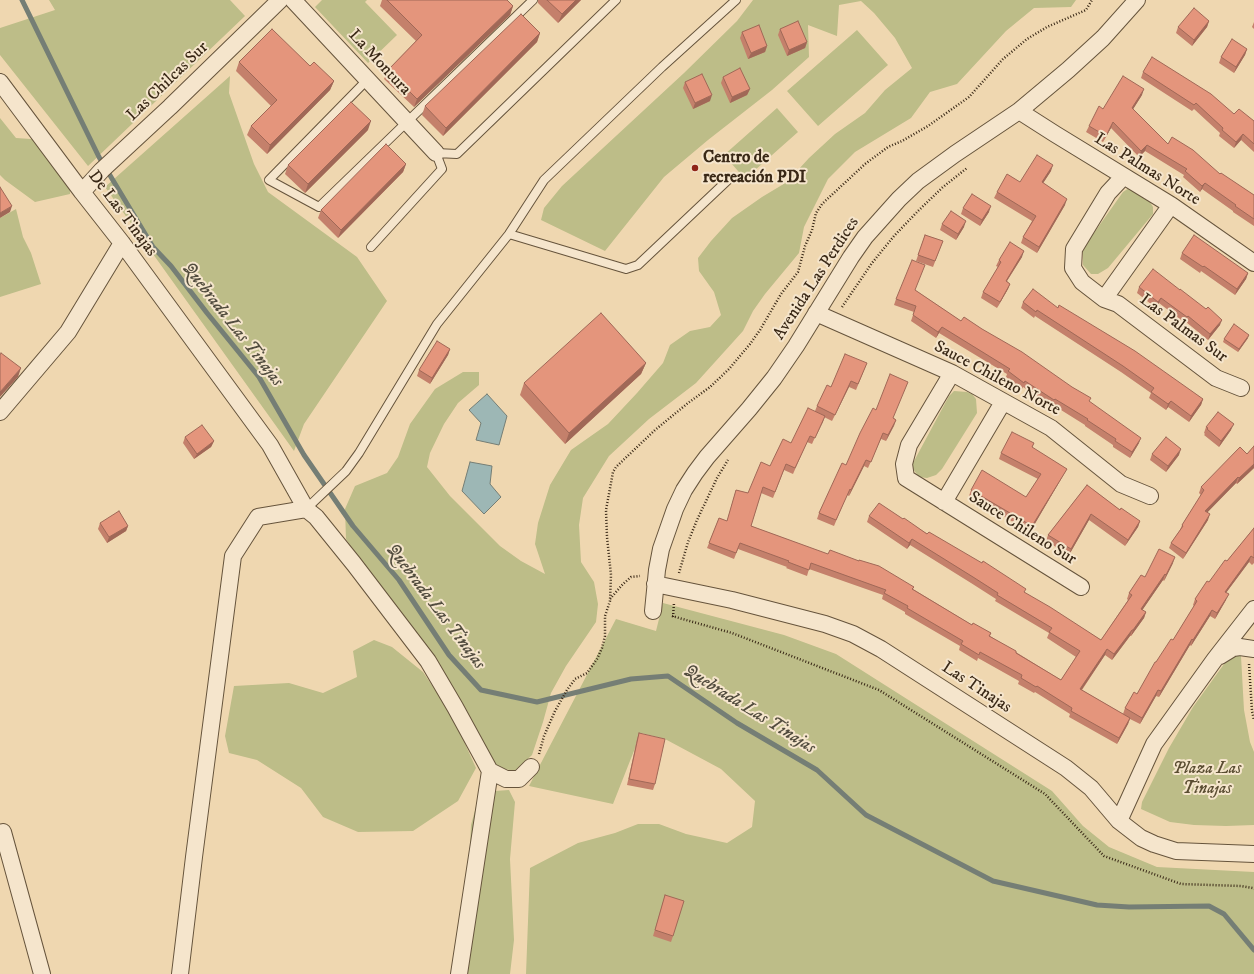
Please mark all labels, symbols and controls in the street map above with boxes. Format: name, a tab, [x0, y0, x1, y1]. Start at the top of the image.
street label: La Montura	[343, 26, 415, 100]
street label: Las Chilcas Sur	[123, 38, 213, 126]
street label: Las Palmas Norte	[1090, 129, 1204, 211]
place label: Centro de recreación PDI	[703, 148, 806, 188]
marker: Centro de recreación PDI	[690, 163, 700, 173]
street label: De Las Tinajas	[83, 167, 161, 261]
street label: Avenida Las Perdices	[770, 214, 864, 344]
water label: Quebrada Las Tinajas	[177, 259, 287, 391]
street label: Las Palmas Sur	[1135, 290, 1231, 368]
street label: Sauce Chileno Norte	[930, 337, 1064, 421]
street label: Sauce Chileno Sur	[964, 488, 1080, 570]
water label: Quebrada Las Tinajas	[381, 540, 489, 674]
street label: Las Tinajas	[937, 658, 1015, 718]
water label: Quebrada Las Tinajas	[679, 661, 819, 759]
park label: Plaza Las Tinajas	[1173, 759, 1241, 799]

